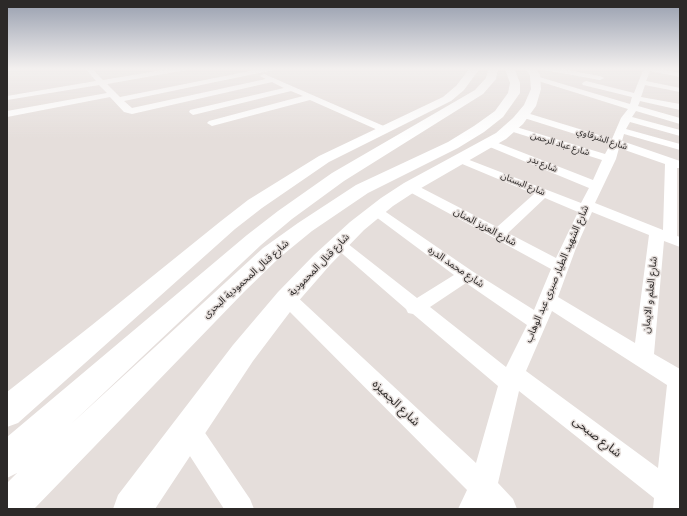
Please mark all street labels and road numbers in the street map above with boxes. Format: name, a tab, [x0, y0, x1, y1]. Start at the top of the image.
street label: شارع الشرقاوي	[575, 126, 629, 152]
street label: شارع عباد الرحمن	[529, 130, 591, 158]
street label: شارع بدر	[527, 153, 559, 175]
street label: شارع البستان	[499, 170, 547, 198]
street label: شارع الشهيد الطيار صبرى عبد الوهاب	[523, 203, 591, 345]
street label: شارع العزيز المنان	[452, 205, 518, 249]
street label: شارع قنال المحمودية	[286, 231, 352, 299]
street label: شارع قنال المحمودية البحرى	[201, 237, 291, 321]
street label: شارع محمد الدره	[426, 244, 486, 290]
street label: شارع العلم و الايمان	[640, 256, 660, 334]
street label: شارع الجميزه	[369, 377, 423, 429]
street label: شارع صبحى	[570, 414, 624, 460]

